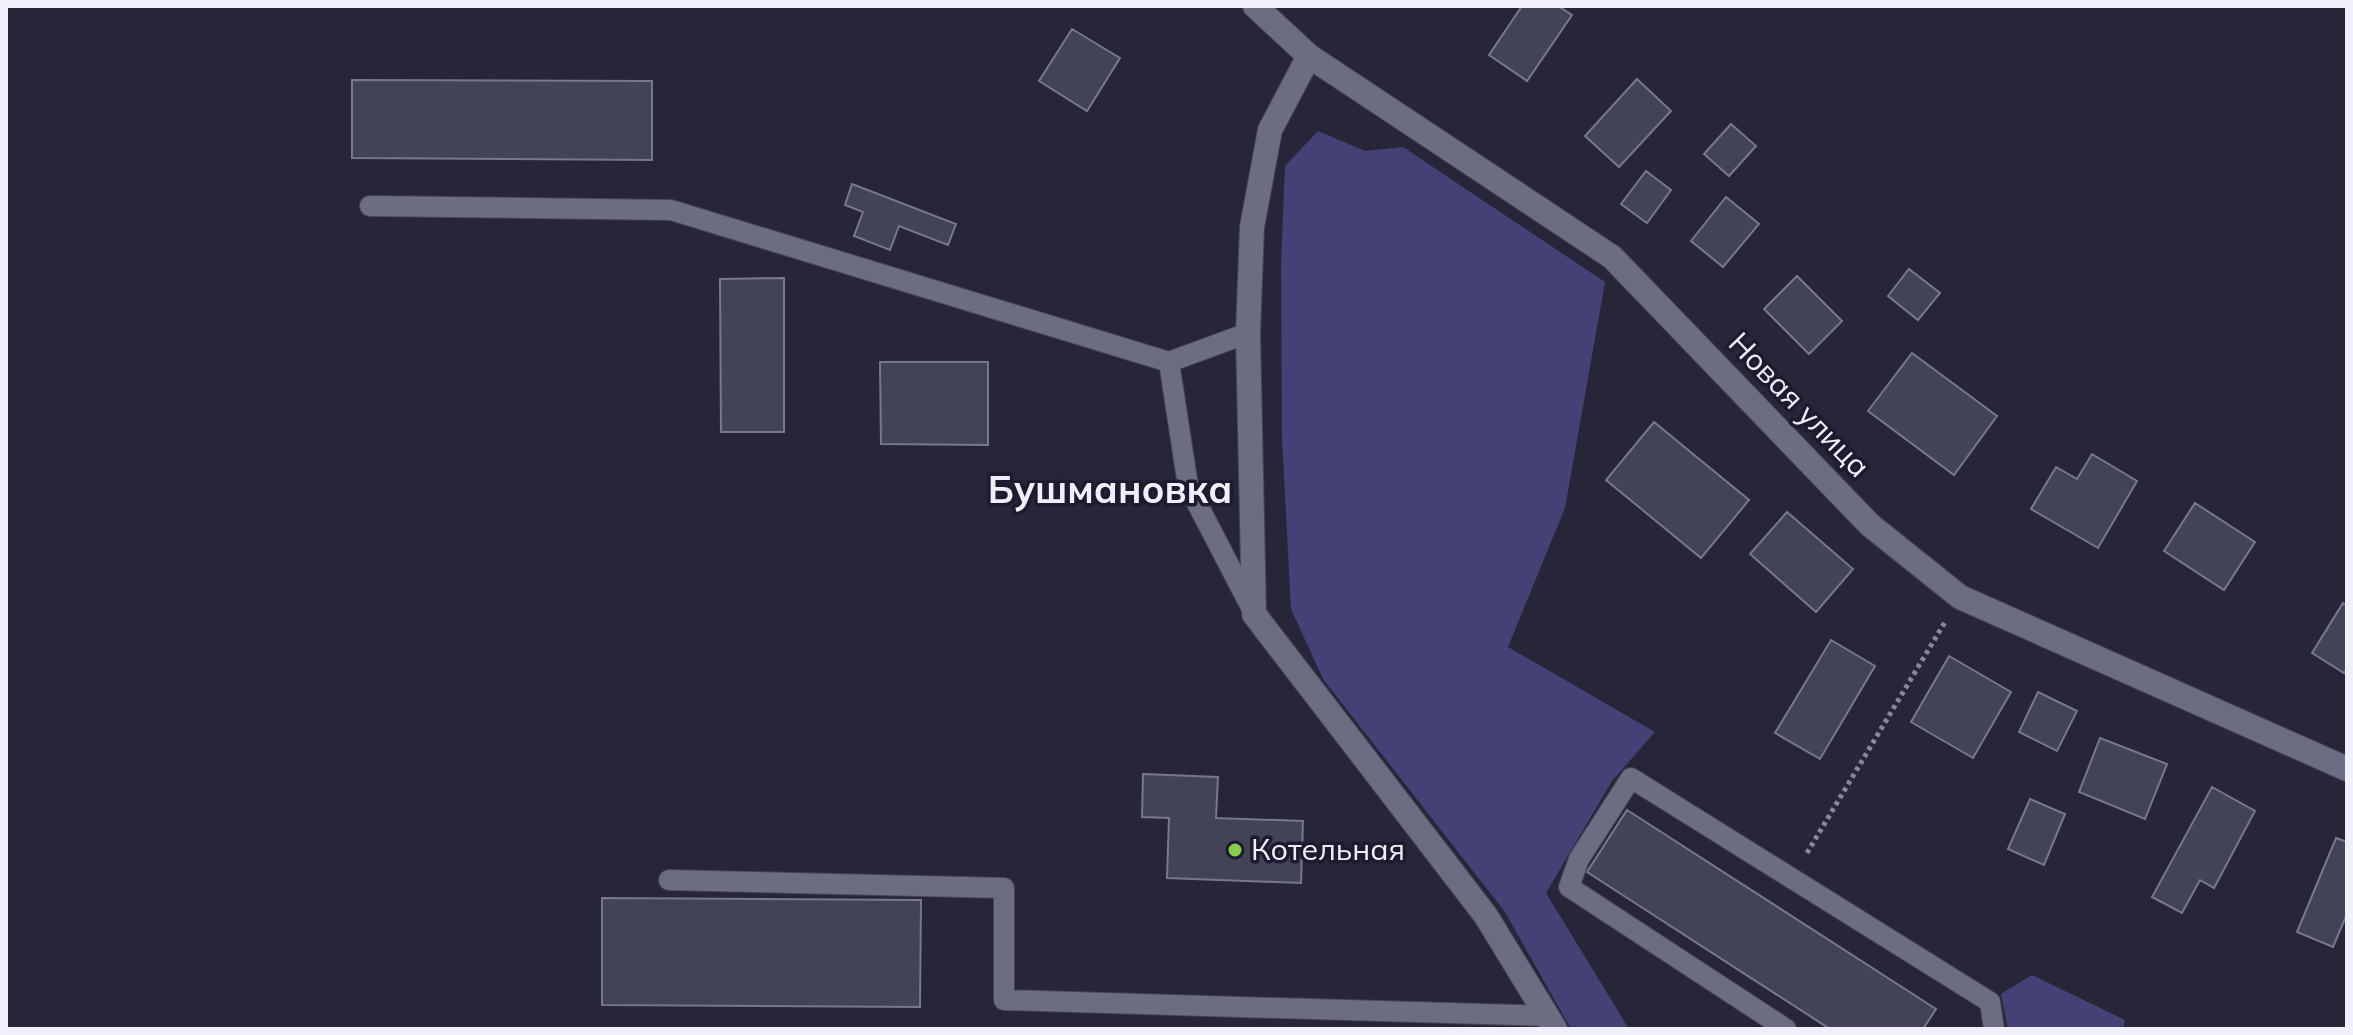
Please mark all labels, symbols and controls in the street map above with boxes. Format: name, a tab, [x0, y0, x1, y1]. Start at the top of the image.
street label: Новая улица	[1721, 324, 1878, 485]
district label: Бушмановка	[988, 465, 1232, 513]
place label: Котельная	[1251, 830, 1405, 868]
marker: Котельная	[1226, 841, 1244, 859]

